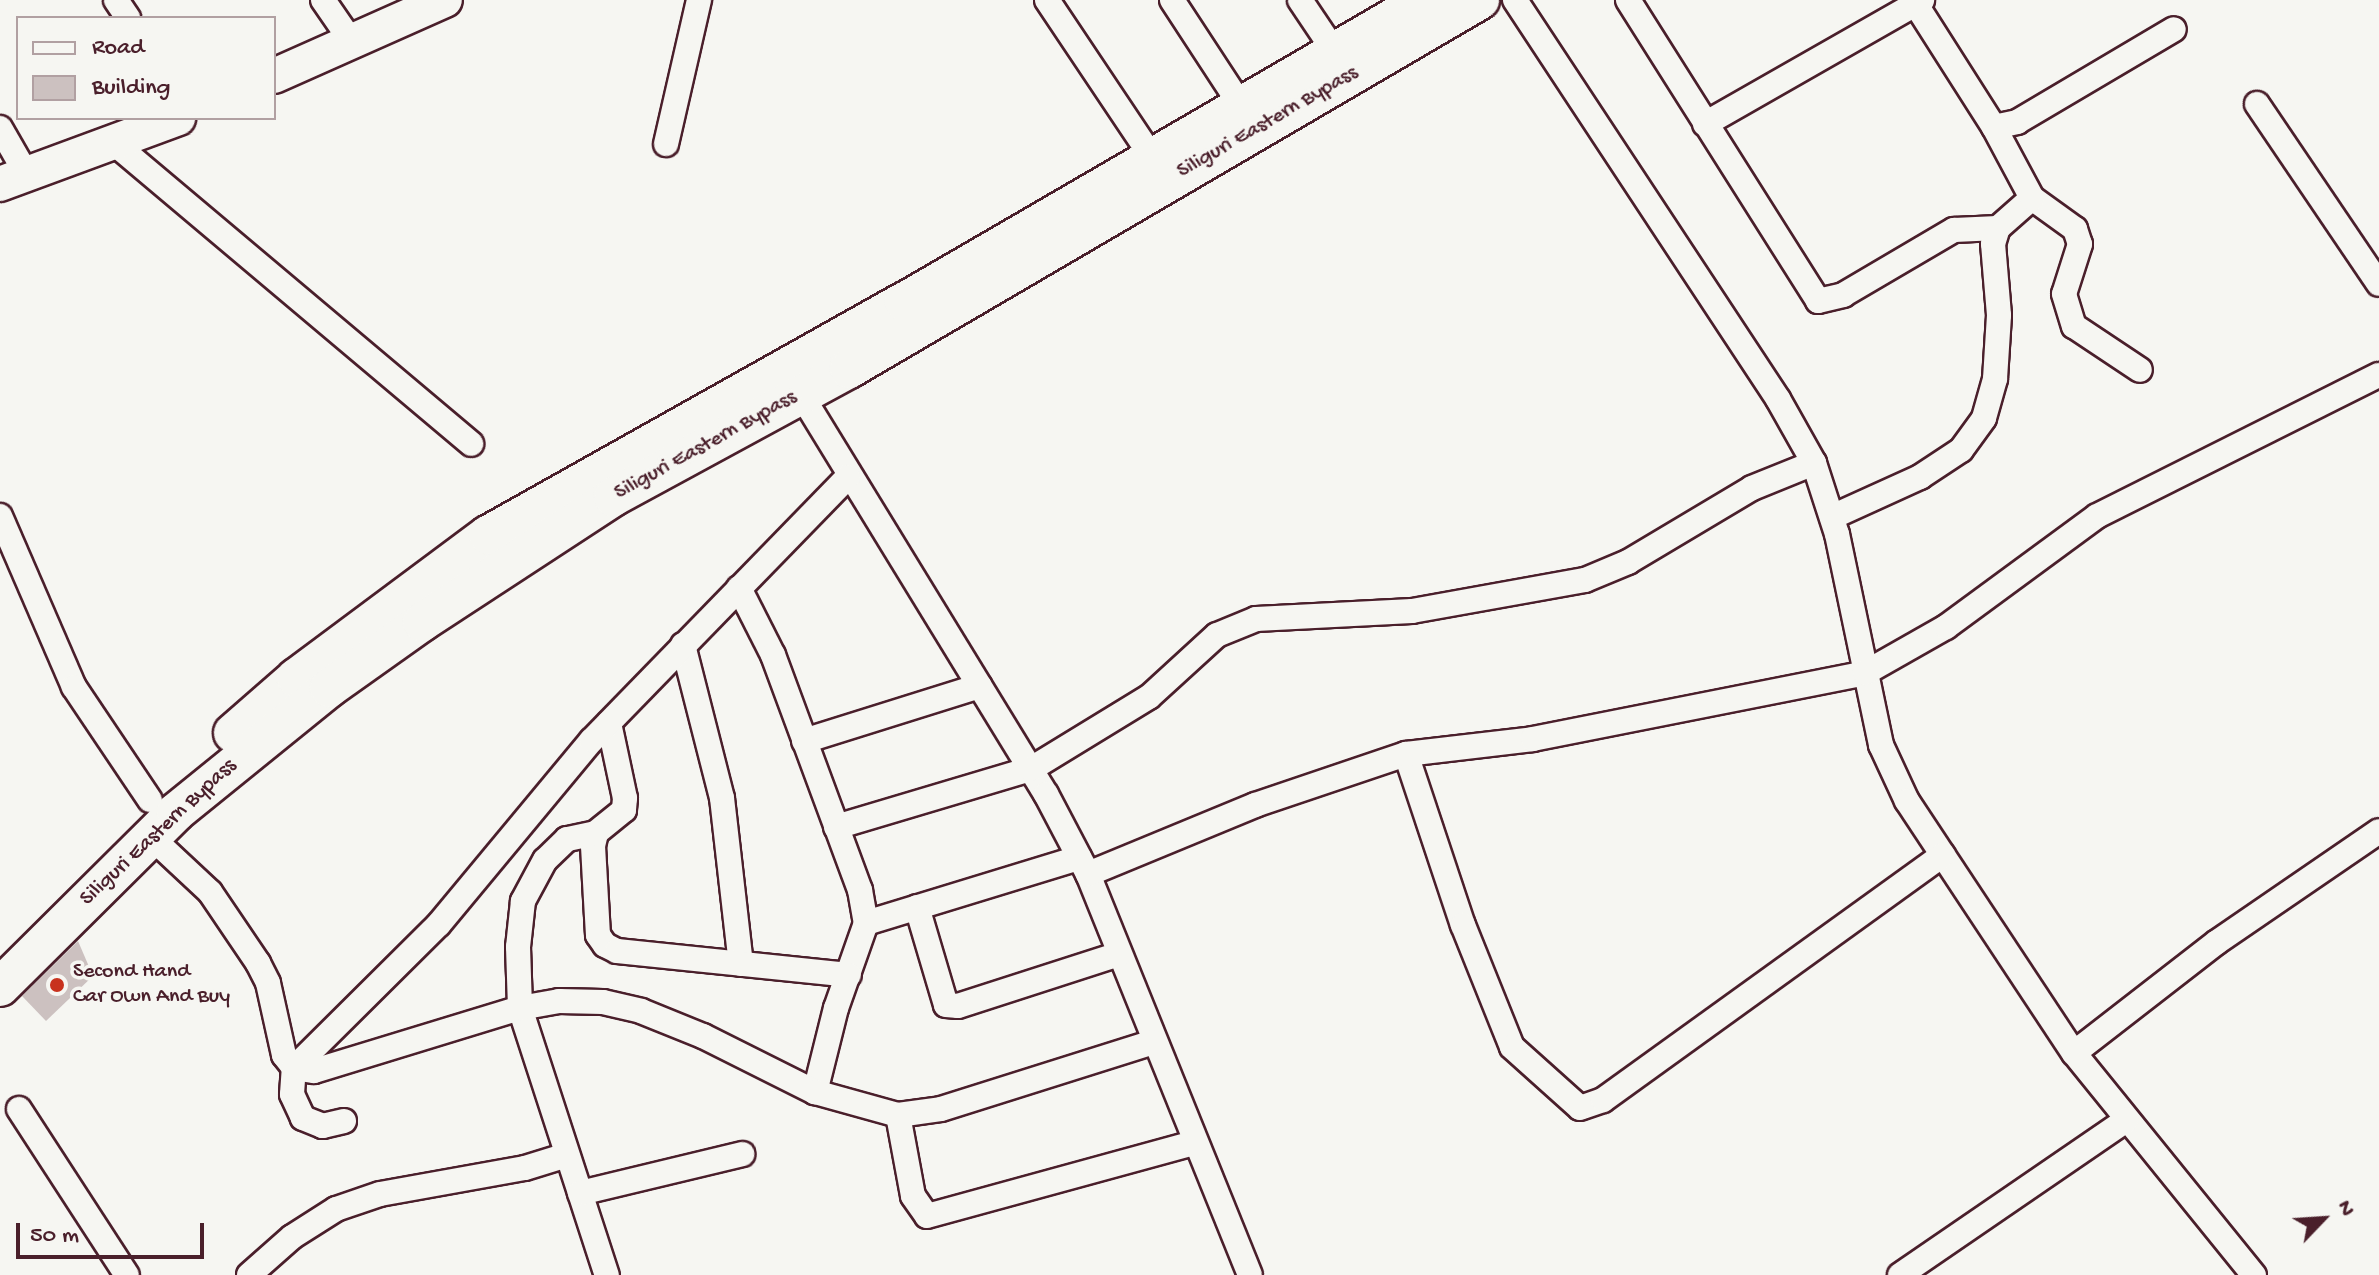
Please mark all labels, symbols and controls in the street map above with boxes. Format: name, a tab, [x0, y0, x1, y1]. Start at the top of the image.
legend	[16, 16, 276, 120]
text: Road	[92, 34, 144, 63]
street label: Siliguri Eastern Bypass	[1173, 60, 1363, 186]
text: Building	[92, 74, 170, 103]
street label: Siliguri Eastern Bypass	[610, 385, 802, 507]
street label: Siliguri Eastern Bypass	[75, 754, 243, 912]
place label: Second Hand Car Own And Buy	[73, 959, 230, 1010]
marker: Second Hand Car Own And Buy	[48, 976, 66, 994]
north arrow	[2283, 1179, 2363, 1259]
text: N	[2330, 1197, 2360, 1221]
scale bar	[20, 1207, 208, 1257]
text: 50 m	[30, 1222, 79, 1251]

